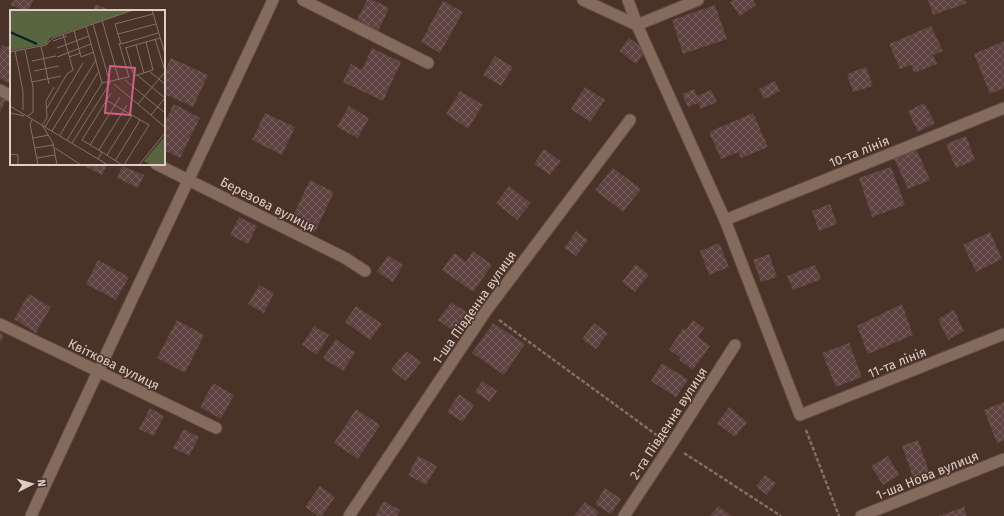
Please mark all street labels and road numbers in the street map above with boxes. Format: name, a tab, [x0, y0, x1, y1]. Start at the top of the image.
street label: 10-та лінія	[827, 133, 891, 170]
street label: Березова вулиця	[218, 174, 318, 235]
street label: 1-ша Південна вулиця	[430, 248, 519, 367]
street label: Квіткова вулиця	[66, 336, 162, 393]
street label: 11-та лінія	[866, 344, 929, 381]
street label: 2-га Південна вулиця	[627, 364, 710, 482]
street label: 1-ша Нова вулиця	[874, 448, 981, 503]

